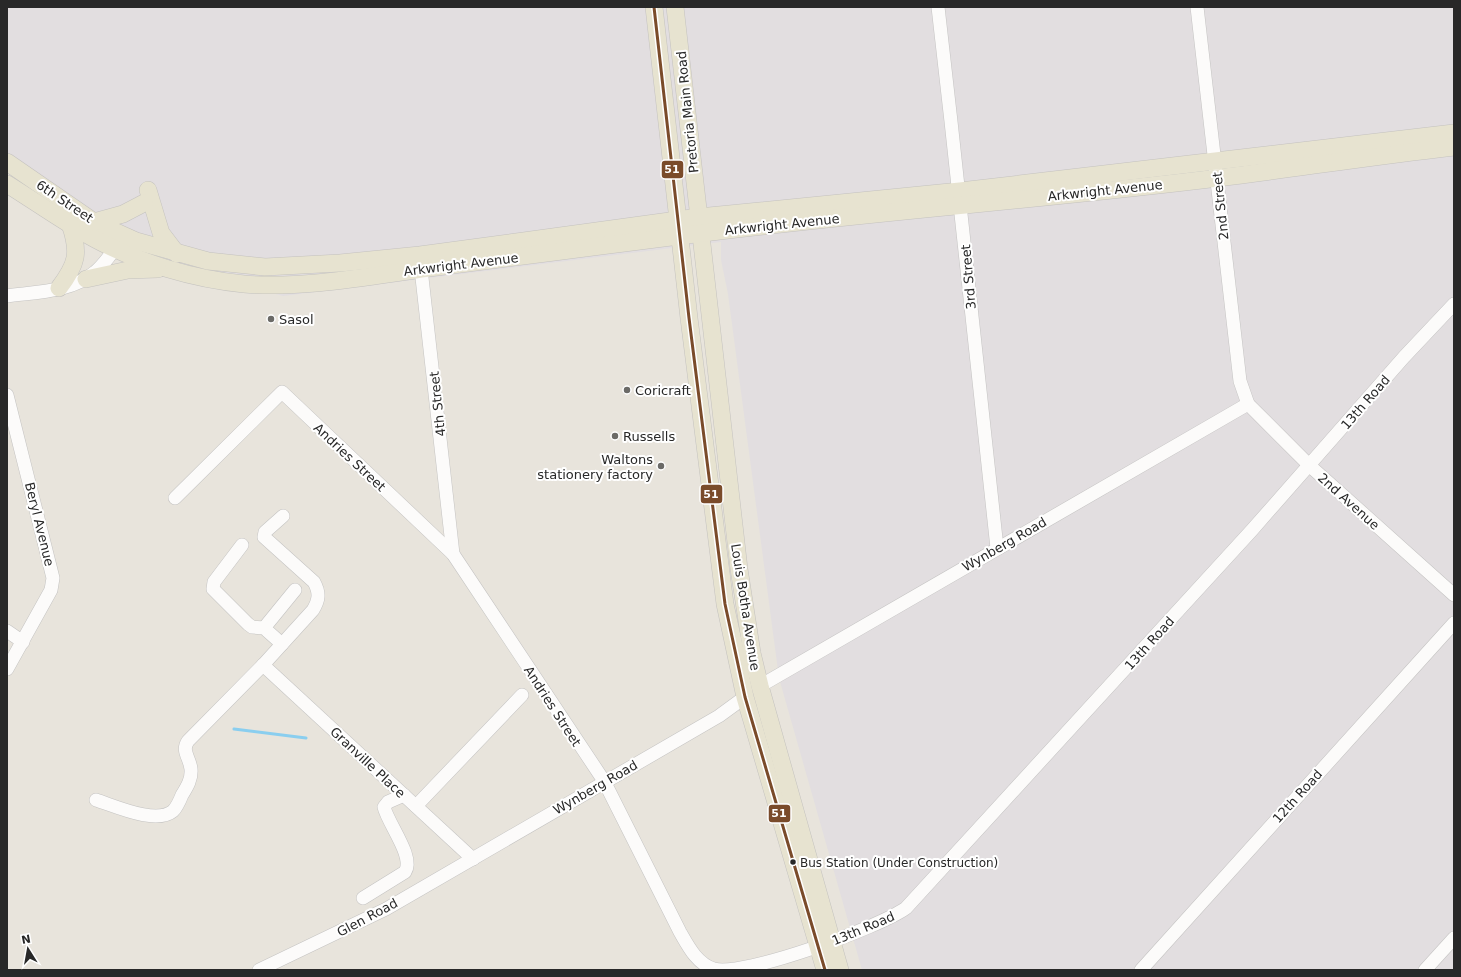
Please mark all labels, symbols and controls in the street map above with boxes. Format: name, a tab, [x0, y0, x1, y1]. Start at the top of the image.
street label: Pretoria Main Road	[674, 50, 701, 174]
line badge: 51	[661, 160, 684, 179]
text: 51	[664, 163, 680, 176]
street label: 2nd Street	[1209, 171, 1232, 241]
street label: 6th Street	[33, 177, 96, 226]
street label: Arkwright Avenue	[1047, 177, 1163, 204]
street label: Arkwright Avenue	[724, 211, 840, 238]
street label: 3rd Street	[958, 244, 979, 310]
street label: Arkwright Avenue	[403, 250, 519, 279]
place label: Sasol	[279, 312, 314, 327]
marker: Sasol	[266, 314, 276, 324]
street label: 4th Street	[427, 371, 448, 437]
street label: 13th Road	[1338, 372, 1393, 432]
place label: Coricraft	[635, 383, 691, 398]
marker: Coricraft	[622, 385, 632, 395]
street label: Andries Street	[311, 420, 389, 494]
place label: Russells	[623, 429, 675, 444]
marker: Russells	[610, 431, 620, 441]
place label: Waltons stationery factory	[537, 452, 653, 482]
marker: Waltons stationery factory	[656, 461, 666, 471]
street label: 2nd Avenue	[1315, 470, 1382, 533]
street label: Beryl Avenue	[22, 481, 57, 568]
line badge: 51	[700, 484, 723, 504]
text: 51	[703, 488, 719, 501]
street label: Wynberg Road	[959, 514, 1049, 575]
street label: Louis Botha Avenue	[728, 543, 763, 672]
street label: 13th Road	[1122, 614, 1177, 673]
street label: Andries Street	[521, 663, 584, 749]
street label: Granville Place	[327, 724, 408, 801]
street label: Wynberg Road	[550, 757, 640, 818]
street label: 12th Road	[1270, 767, 1325, 826]
line badge: 51	[768, 804, 791, 823]
text: 51	[771, 807, 787, 820]
place label: Bus Station (Under Construction)	[800, 856, 998, 870]
marker: Bus Station (Under Construction)	[788, 857, 798, 867]
street label: Glen Road	[334, 895, 400, 940]
street label: 13th Road	[830, 909, 897, 948]
north arrow	[8, 929, 48, 969]
text: N	[20, 932, 32, 947]

